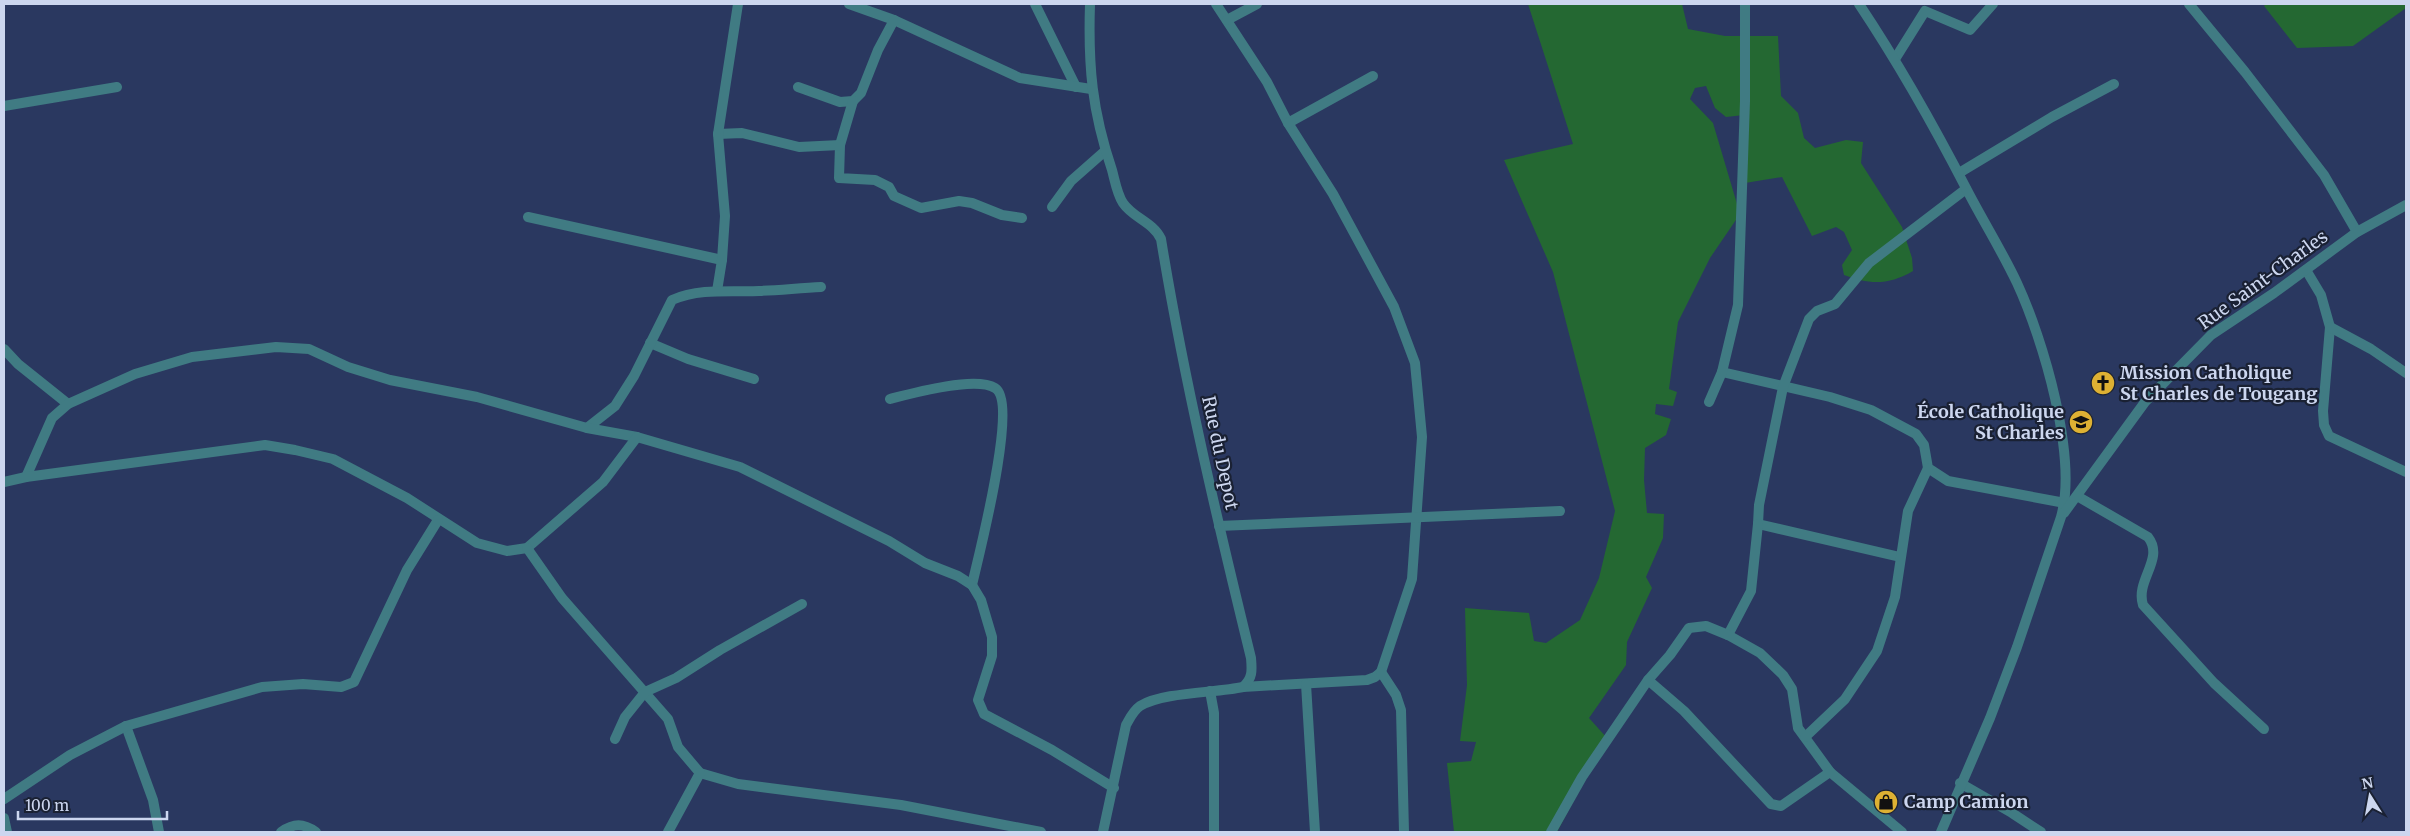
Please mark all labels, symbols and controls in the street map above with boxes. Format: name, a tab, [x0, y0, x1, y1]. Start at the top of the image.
street label: Rue Saint-Charles	[2193, 225, 2332, 334]
place label: Mission Catholique St Charles de Tougang	[2120, 361, 2317, 405]
church icon: Mission Catholique St Charles de Tougang	[2090, 370, 2116, 396]
street label: Rue du Depot	[1197, 394, 1244, 512]
place label: École Catholique St Charles	[1917, 400, 2064, 444]
school or university icon: École Catholique St Charles	[2068, 409, 2094, 435]
north arrow	[2345, 771, 2395, 821]
text: N	[2360, 773, 2375, 793]
scale bar	[18, 788, 166, 820]
shop icon: Camp Camion	[1873, 789, 1899, 815]
place label: Camp Camion	[1904, 790, 2028, 813]
text: 100 m	[25, 796, 69, 815]

